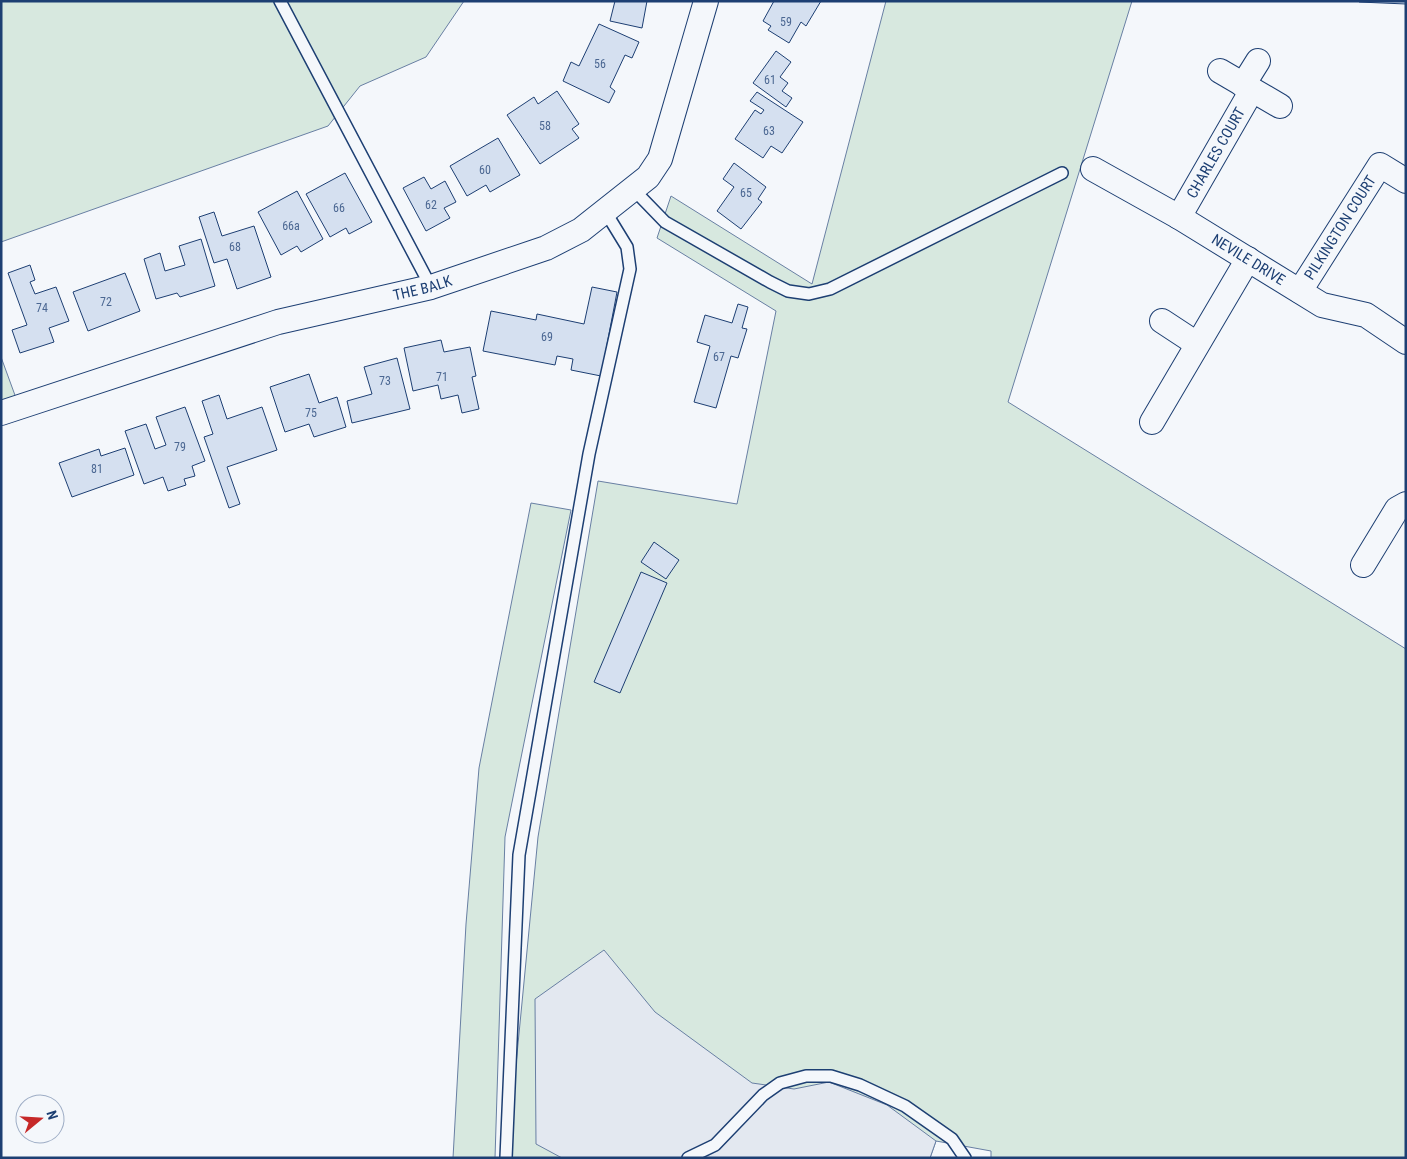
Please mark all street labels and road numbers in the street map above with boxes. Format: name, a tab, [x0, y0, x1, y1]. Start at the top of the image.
street label: CHARLES COURT	[1183, 104, 1249, 201]
street label: PILKINGTON COURT	[1300, 172, 1380, 283]
street label: NEVILE DRIVE	[1208, 230, 1289, 289]
street label: THE BALK	[391, 271, 455, 304]

